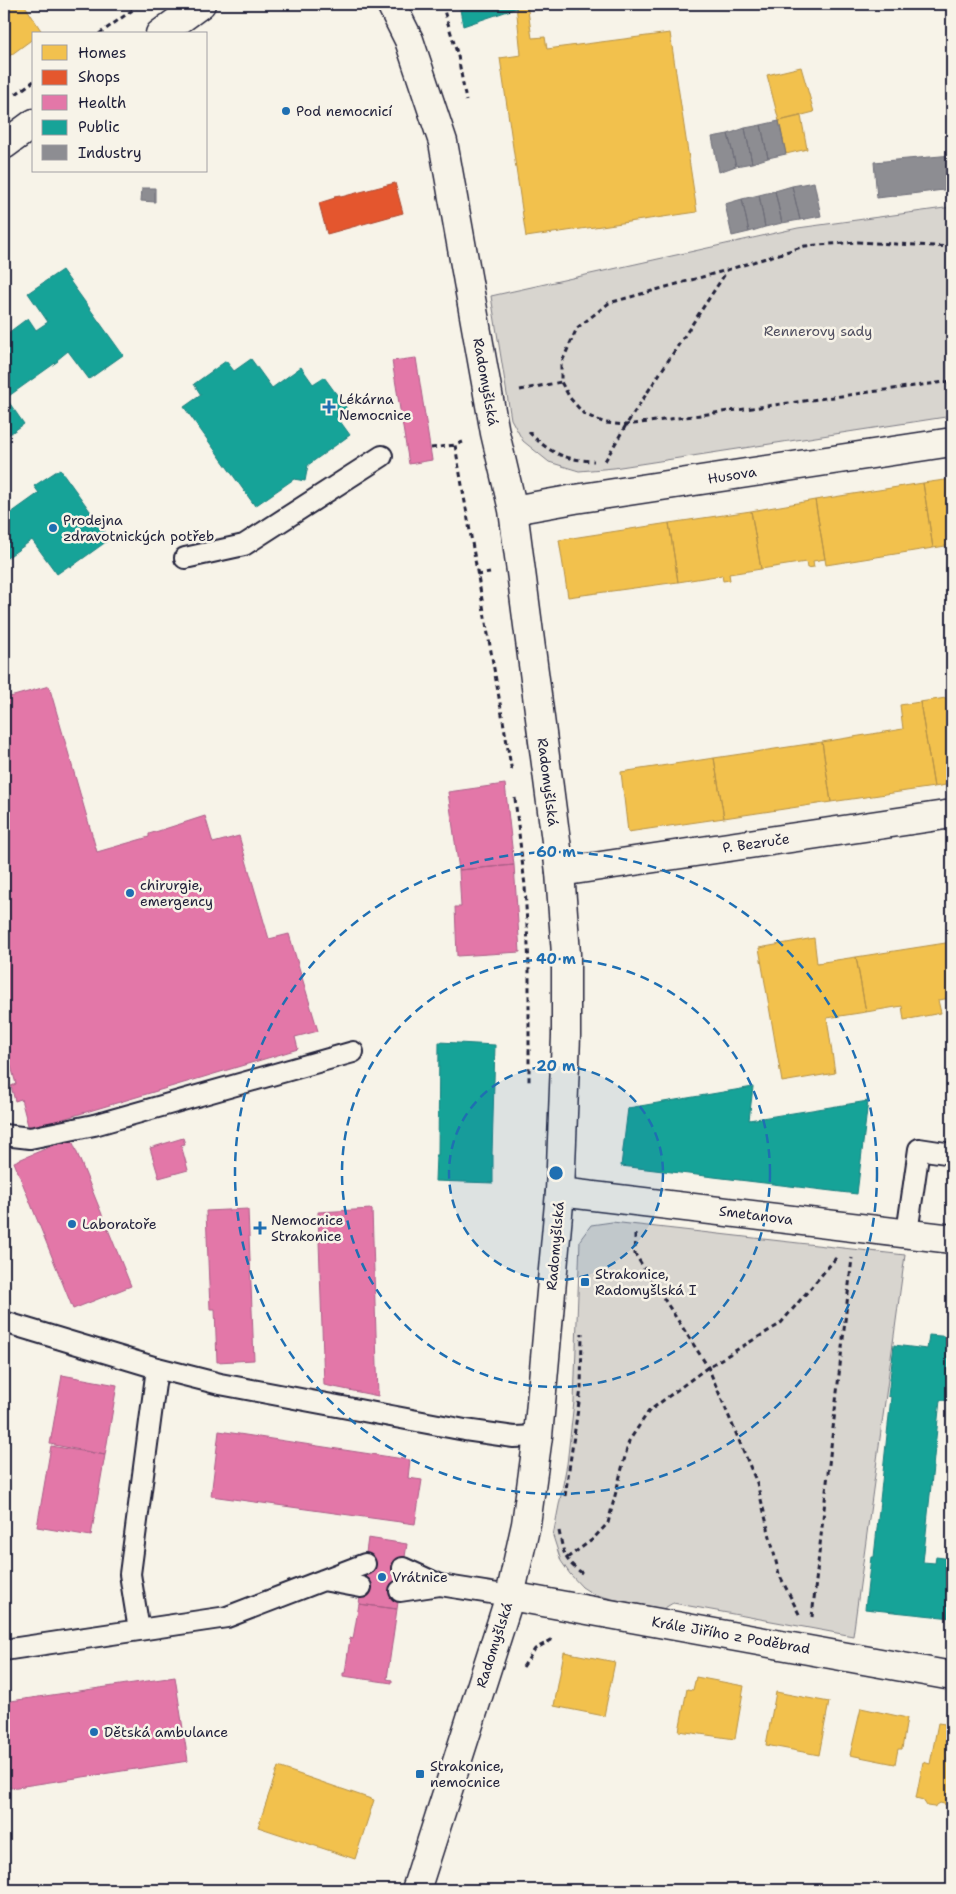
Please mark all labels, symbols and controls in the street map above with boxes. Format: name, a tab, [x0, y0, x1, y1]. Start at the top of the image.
legend	[32, 32, 208, 172]
text: Homes	[78, 43, 126, 63]
text: Shops	[78, 67, 120, 87]
text: Health	[78, 93, 126, 113]
place label: Pod nemocnicí	[296, 102, 392, 120]
marker: Pod nemocnicí	[280, 105, 292, 117]
text: Public	[78, 117, 120, 137]
text: Industry	[78, 143, 142, 163]
park label: Rennerovy sady	[764, 322, 872, 340]
street label: Radomyšlská	[469, 337, 503, 428]
place label: Lékárna Nemocnice	[339, 390, 412, 424]
marker: Lékárna Nemocnice	[323, 401, 335, 413]
street label: Husova	[706, 462, 758, 488]
place label: Prodejna zdravotnických potřeb	[63, 511, 214, 545]
marker: Prodejna zdravotnických potřeb	[47, 522, 59, 534]
street label: Radomyšlská	[534, 737, 562, 828]
street label: P. Bezruče	[721, 829, 791, 857]
text: 60 m	[536, 842, 576, 862]
place label: chirurgie, emergency	[140, 876, 213, 910]
marker: chirurgie, emergency	[124, 887, 136, 899]
text: 40 m	[536, 949, 576, 969]
text: 20 m	[536, 1056, 576, 1076]
centre of rings	[547, 1164, 565, 1182]
street label: Radomyšlská	[542, 1201, 568, 1291]
street label: Smetanova	[718, 1202, 794, 1229]
place label: Nemocnice Strakonice	[271, 1211, 344, 1245]
place label: Laboratoře	[82, 1215, 157, 1233]
marker: Laboratoře	[66, 1218, 78, 1230]
marker: Nemocnice Strakonice	[253, 1221, 267, 1235]
place label: Strakonice, Radomyšlská I	[595, 1265, 697, 1299]
marker: Strakonice, Radomyšlská I	[579, 1276, 591, 1288]
place label: Vrátnice	[392, 1568, 448, 1586]
marker: Vrátnice	[376, 1571, 388, 1583]
street label: Radomyšlská	[472, 1600, 516, 1690]
street label: Krále Jiřího z Poděbrad	[650, 1612, 812, 1658]
place label: Dětská ambulance	[104, 1723, 228, 1741]
marker: Dětská ambulance	[88, 1726, 100, 1738]
place label: Strakonice, nemocnice	[430, 1757, 504, 1791]
marker: Strakonice, nemocnice	[414, 1768, 426, 1780]

